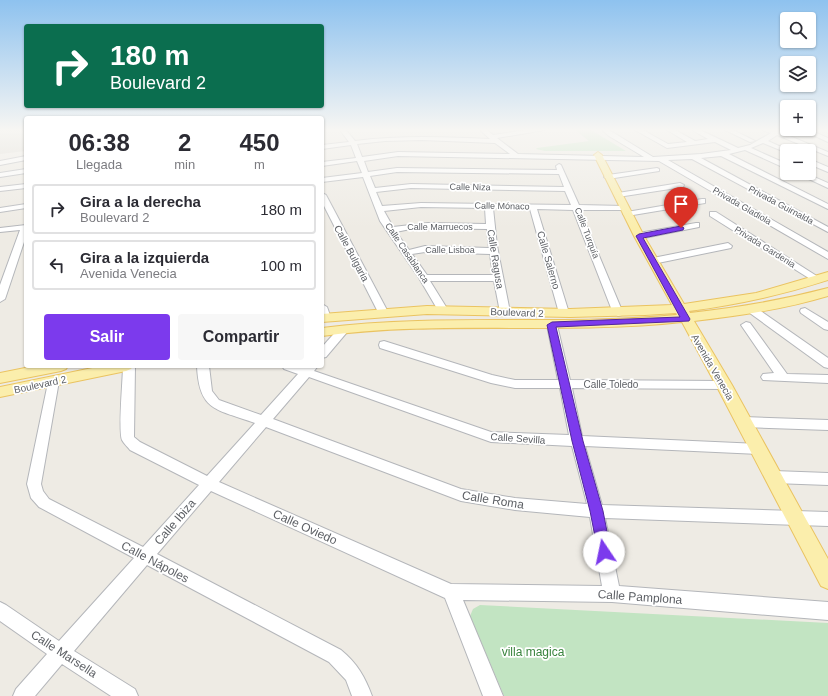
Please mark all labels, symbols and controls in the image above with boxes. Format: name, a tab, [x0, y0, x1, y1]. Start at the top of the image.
map controls	[780, 12, 816, 180]
button: search	[780, 12, 816, 48]
icon: right	[44, 40, 96, 92]
text: 180 m	[110, 40, 189, 71]
button: layers	[780, 56, 816, 92]
text: Boulevard 2	[110, 73, 206, 93]
button: +	[780, 100, 816, 136]
text: 06:38	[68, 129, 130, 156]
text: 2	[178, 129, 191, 156]
text: 450	[240, 129, 280, 156]
button: −	[780, 144, 816, 180]
text: Llegada	[76, 157, 122, 172]
text: min	[174, 157, 195, 172]
text: m	[254, 157, 265, 172]
street label: Calle Niza	[449, 182, 491, 192]
street label: Privada Guirnalda	[747, 184, 815, 226]
street label: Privada Gladiola	[711, 185, 773, 227]
pin	[664, 187, 698, 228]
text: Gira a la derecha	[80, 193, 201, 210]
icon: arrive	[670, 193, 692, 215]
icon: right	[46, 198, 68, 220]
text: 180 m	[260, 201, 302, 218]
street label: Calle Mónaco	[474, 201, 530, 211]
street label: Calle Turquía	[573, 206, 601, 260]
text: Boulevard 2	[80, 210, 149, 225]
street label: Calle Casablanca	[383, 221, 431, 285]
street label: Calle Marruecos	[407, 222, 473, 232]
street label: Calle Bulgaria	[332, 223, 371, 284]
street label: Privada Gardenia	[733, 224, 797, 270]
street label: Calle Ragusa	[485, 229, 506, 290]
street label: Calle Salerno	[535, 230, 562, 291]
street label: Calle Lisboa	[425, 245, 475, 255]
text: Gira a la izquierda	[80, 249, 209, 266]
icon: left	[46, 254, 68, 276]
text: 100 m	[260, 257, 302, 274]
text: Avenida Venecia	[80, 266, 177, 281]
street label: Boulevard 2	[490, 306, 544, 319]
button: Salir	[44, 314, 170, 360]
button: Compartir	[178, 314, 304, 360]
street label: Avenida Venecia	[689, 332, 736, 403]
street label: Boulevard 2	[13, 373, 68, 395]
street label: Calle Toledo	[584, 379, 639, 390]
street label: Calle Sevilla	[490, 431, 546, 446]
street label: Calle Roma	[461, 488, 525, 512]
street label: Calle Ibiza	[151, 496, 199, 548]
street label: Calle Oviedo	[271, 507, 340, 547]
position arrow	[583, 531, 625, 573]
street label: Calle Nápoles	[119, 538, 191, 586]
street label: Calle Pamplona	[597, 587, 683, 607]
street label: Calle Marsella	[28, 627, 100, 681]
park label: villa magica	[502, 645, 565, 659]

